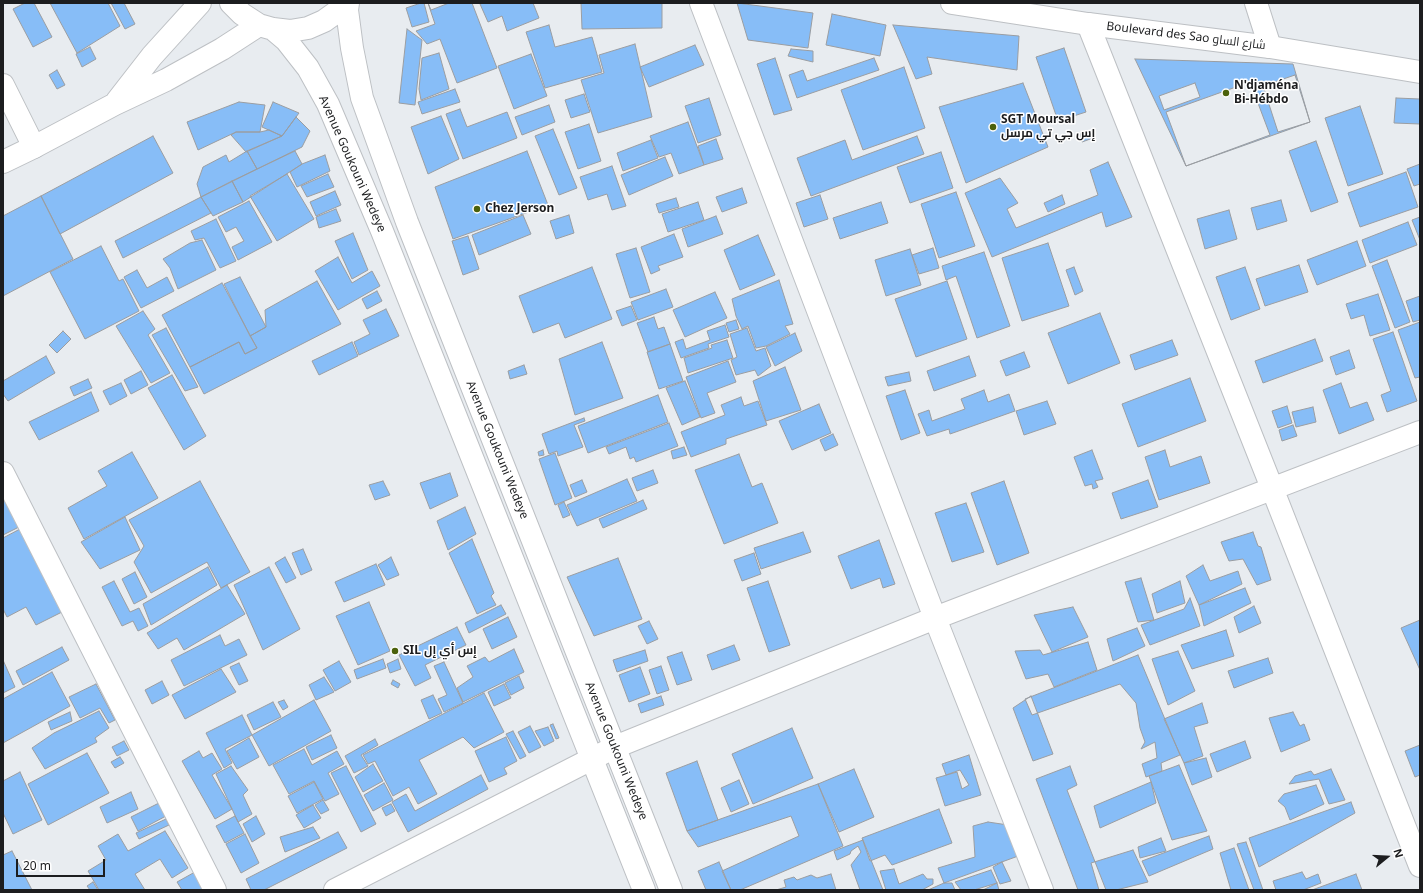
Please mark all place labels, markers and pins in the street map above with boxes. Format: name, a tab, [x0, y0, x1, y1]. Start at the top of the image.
place label: N'djaména Bi-Hébdo	[1234, 79, 1298, 107]
marker: N'djaména Bi-Hébdo	[1221, 88, 1231, 98]
place label: SGT Moursal إس جي تي مرسل	[1001, 113, 1095, 141]
marker: SGT Moursal إس جي تي مرسل	[988, 122, 998, 132]
place label: Chez Jerson	[485, 202, 554, 216]
marker: Chez Jerson	[472, 204, 482, 214]
place label: SIL إس أي إل	[403, 644, 477, 658]
marker: SIL إس أي إل	[390, 646, 400, 656]

